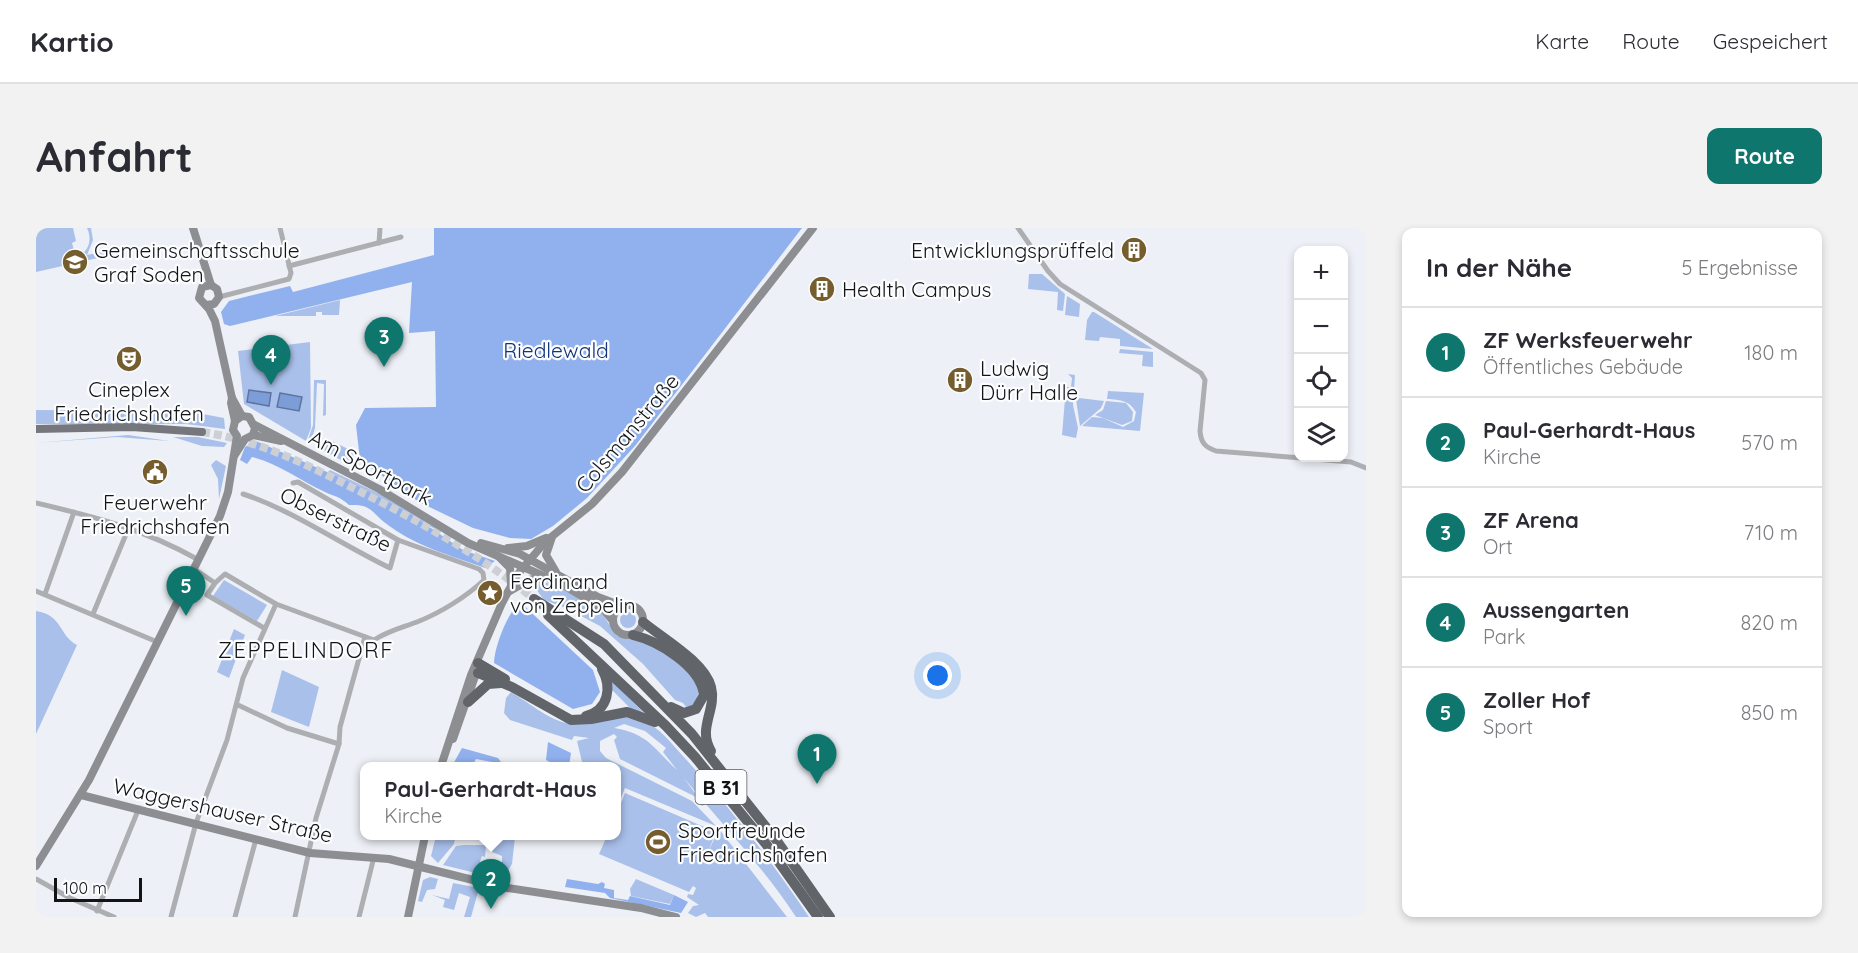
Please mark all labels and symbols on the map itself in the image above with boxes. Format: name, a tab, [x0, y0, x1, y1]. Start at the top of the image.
building icon: Entwicklungsprüffeld	[1119, 235, 1149, 265]
place label: Gemeinschaftsschule Graf Soden	[94, 237, 300, 287]
place label: Entwicklungsprüffeld	[911, 237, 1114, 263]
school or university icon: Gemeinschaftsschule Graf Soden	[60, 247, 90, 277]
building icon: Health Campus	[807, 274, 837, 304]
place label: Health Campus	[842, 276, 991, 302]
pin: 3	[364, 318, 404, 367]
pin: 4	[252, 336, 290, 385]
park label: Riedlewald	[503, 337, 609, 363]
theatre icon: Cineplex Friedrichshafen	[114, 344, 144, 374]
place label: Ludwig Dürr Halle	[980, 355, 1078, 405]
building icon: Ludwig Dürr Halle	[945, 365, 975, 395]
street label: Colsmanstraße	[570, 368, 684, 498]
place label: Cineplex Friedrichshafen	[54, 376, 204, 426]
street label: Am Sportpark	[305, 424, 437, 510]
public building icon: Feuerwehr Friedrichshafen	[140, 457, 170, 487]
street label: Obserstraße	[276, 481, 396, 557]
place label: Feuerwehr Friedrichshafen	[80, 489, 230, 539]
pin: 5	[166, 566, 206, 616]
place label: Ferdinand von Zeppelin	[510, 568, 636, 618]
place icon: Ferdinand von Zeppelin	[475, 578, 505, 608]
district label: ZEPPELINDORF	[218, 636, 394, 664]
your location	[923, 661, 952, 690]
pin: 1	[798, 734, 836, 784]
road number: B 31	[696, 770, 746, 804]
street label: Waggershauser Straße	[111, 772, 335, 848]
place label: Sportfreunde Friedrichshafen	[678, 817, 828, 867]
sports icon: Sportfreunde Friedrichshafen	[643, 827, 673, 857]
pin: 2	[472, 860, 510, 909]
scale bar	[54, 875, 142, 902]

